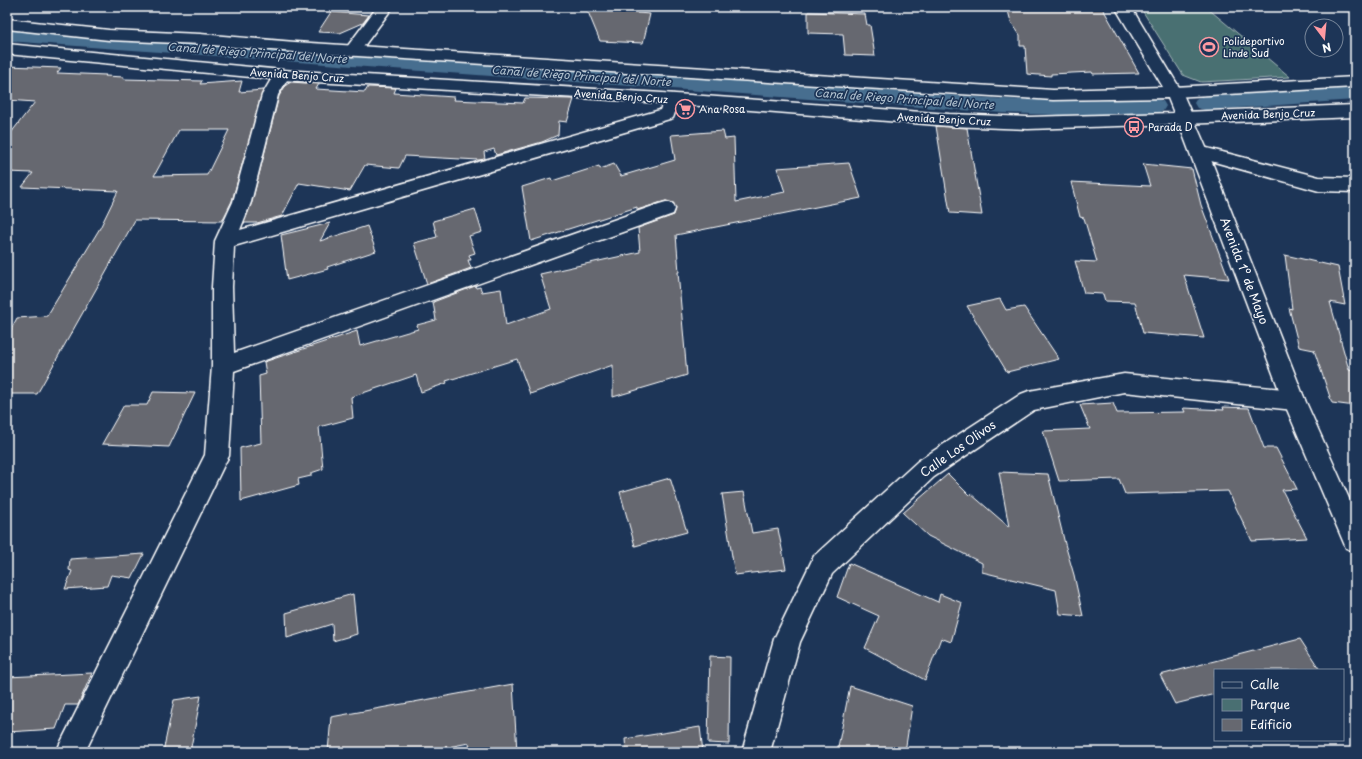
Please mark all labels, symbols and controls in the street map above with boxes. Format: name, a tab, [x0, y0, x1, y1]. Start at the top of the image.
north arrow	[1304, 18, 1344, 58]
place label: Polideportivo Linde Sud	[1223, 33, 1285, 60]
sports icon: Polideportivo Linde Sud	[1198, 36, 1220, 58]
water label: Canal de Riego Principal del Norte	[167, 38, 349, 67]
text: N	[1320, 39, 1333, 58]
water label: Canal de Riego Principal del Norte	[491, 61, 673, 90]
street label: Avenida Benjo Cruz	[250, 64, 345, 85]
water label: Canal de Riego Principal del Norte	[814, 84, 996, 113]
street label: Avenida Benjo Cruz	[574, 85, 669, 106]
supermarket icon: Ana Rosa	[674, 98, 696, 120]
place label: Ana Rosa	[699, 101, 746, 116]
street label: Avenida Benjo Cruz	[1221, 104, 1315, 123]
street label: Avenida Benjo Cruz	[897, 109, 992, 128]
bus stop icon: Parada D	[1123, 116, 1145, 138]
place label: Parada D	[1148, 119, 1193, 134]
street label: Avenida 1º de Mayo	[1216, 215, 1274, 327]
street label: Calle Los Olivos	[916, 415, 999, 481]
legend	[1214, 669, 1344, 741]
text: Calle	[1250, 675, 1280, 693]
text: Parque	[1250, 695, 1290, 713]
text: Edificio	[1250, 715, 1292, 733]

